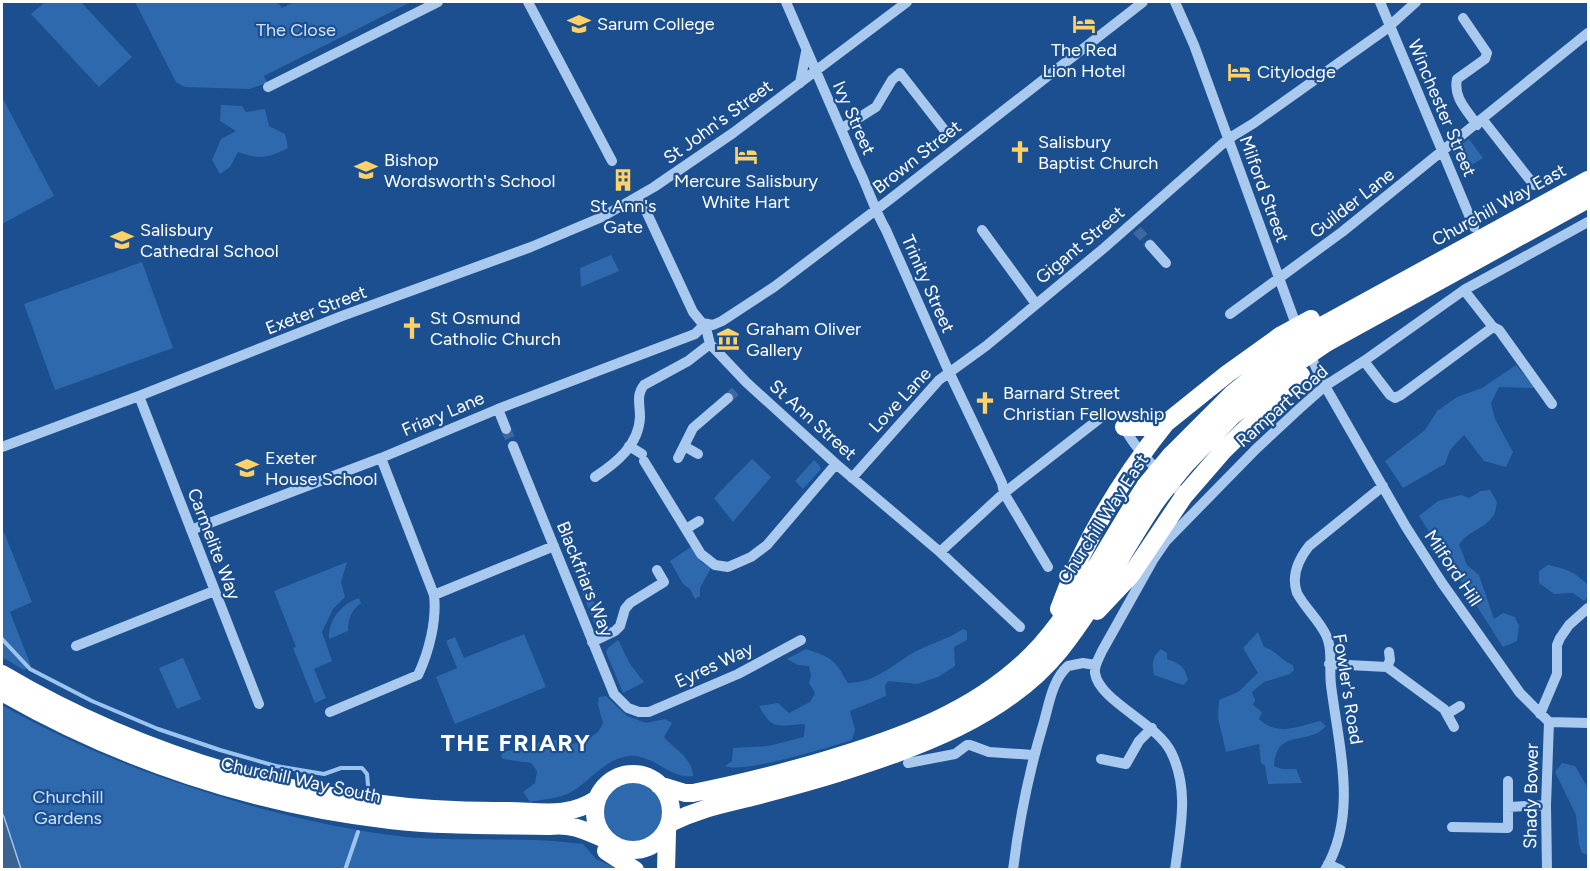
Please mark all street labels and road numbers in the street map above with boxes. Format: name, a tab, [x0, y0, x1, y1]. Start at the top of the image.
street label: Winchester Street	[1403, 36, 1481, 180]
street label: St John's Street	[659, 75, 777, 169]
street label: Ivy Street	[828, 78, 880, 159]
street label: Brown Street	[868, 115, 966, 198]
street label: Milford Street	[1235, 133, 1294, 245]
street label: Churchill Way East	[1428, 159, 1570, 251]
street label: Guilder Lane	[1305, 163, 1399, 243]
street label: Gigant Street	[1031, 201, 1129, 289]
street label: Trinity Street	[897, 232, 959, 336]
street label: Exeter Street	[262, 281, 370, 339]
street label: Rampart Road	[1232, 360, 1332, 452]
street label: Love Lane	[864, 363, 936, 437]
street label: St Ann Street	[765, 375, 861, 465]
street label: Friary Lane	[398, 387, 488, 441]
street label: Churchill Way East	[1053, 450, 1153, 588]
street label: Carmelite Way	[183, 485, 246, 603]
street label: Blackfriars Way	[552, 518, 618, 640]
street label: Milford Hill	[1420, 526, 1486, 610]
street label: Fowler's Road	[1328, 632, 1368, 746]
street label: Eyres Way	[671, 637, 757, 693]
street label: Shady Bower	[1519, 743, 1543, 849]
street label: Churchill Way South	[219, 752, 383, 808]

